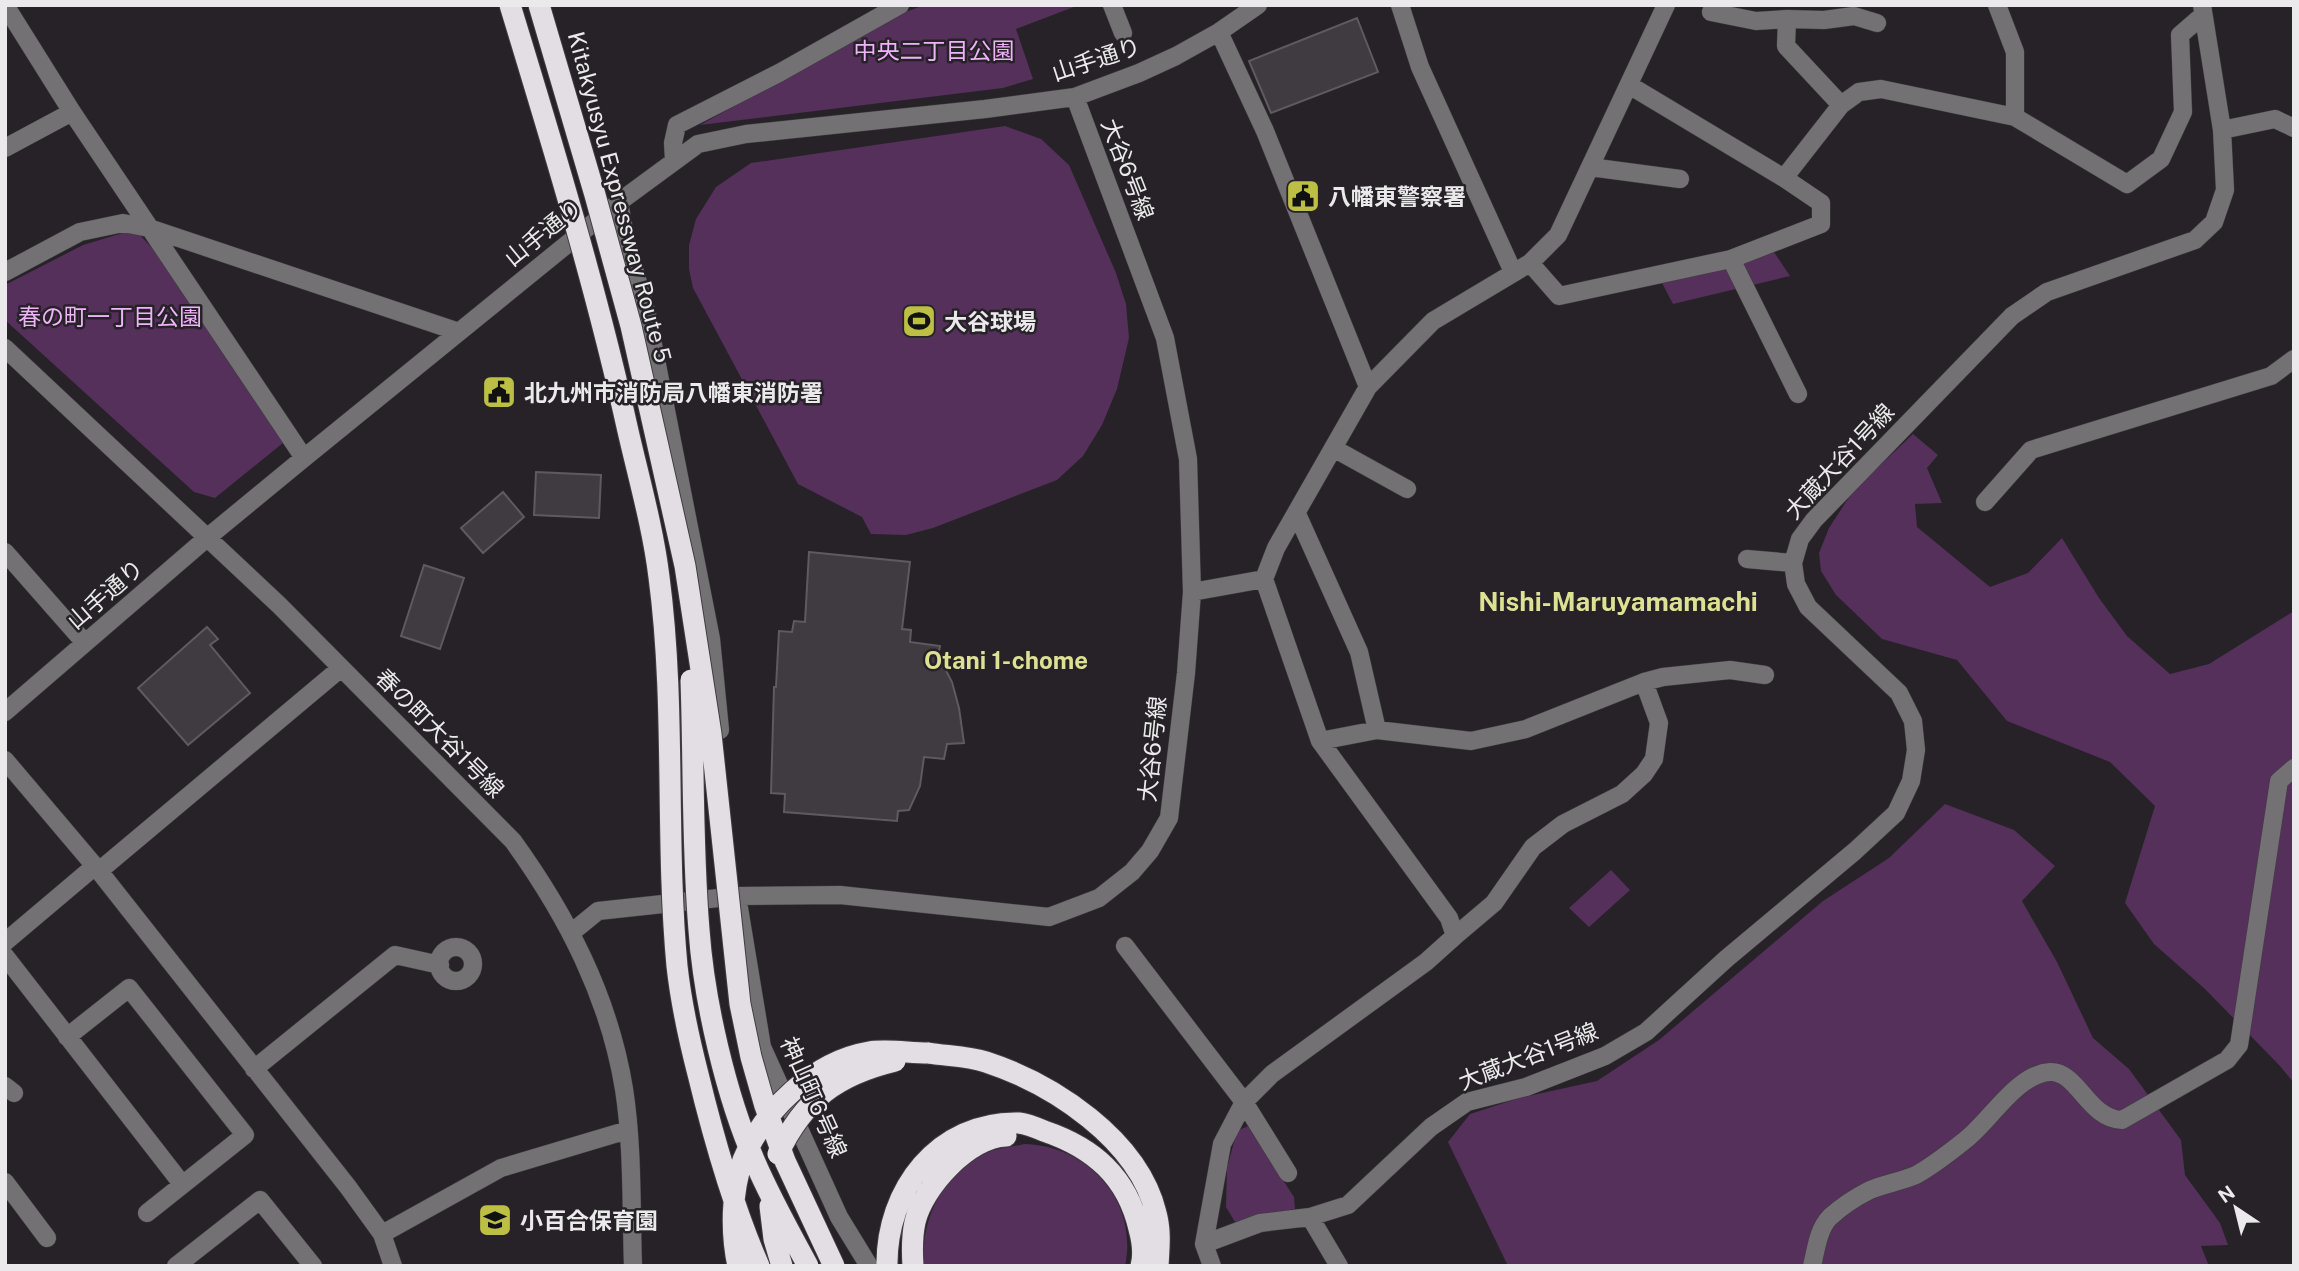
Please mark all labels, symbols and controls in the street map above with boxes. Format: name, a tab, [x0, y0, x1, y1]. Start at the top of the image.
street label: Kitakyusyu Expressway Route 5	[563, 29, 677, 365]
street label: 山手通り	[1048, 32, 1144, 86]
park label: 中央二丁目公園	[854, 37, 1015, 64]
street label: 大谷6号線	[1096, 115, 1160, 223]
public building icon: 八幡東警察署	[1284, 177, 1322, 215]
place label: 八幡東警察署	[1328, 183, 1466, 210]
street label: 山手通り	[499, 193, 587, 271]
sports icon: 大谷球場	[900, 302, 938, 340]
park label: 春の町一丁目公園	[18, 303, 202, 330]
place label: 大谷球場	[944, 308, 1036, 335]
public building icon: 北九州市消防局八幡東消防署	[480, 373, 518, 411]
place label: 北九州市消防局八幡東消防署	[524, 379, 823, 406]
street label: 大蔵大谷1号線	[1779, 398, 1899, 524]
street label: 山手通り	[61, 554, 149, 634]
district label: Nishi-Maruyamamachi	[1478, 586, 1758, 617]
district label: Otani 1-chome	[924, 646, 1088, 674]
street label: 春の町大谷1号線	[370, 663, 510, 803]
street label: 大谷6号線	[1133, 695, 1171, 803]
street label: 大蔵大谷1号線	[1454, 1017, 1602, 1095]
street label: 神山町6号線	[775, 1032, 853, 1162]
north arrow	[2201, 1173, 2271, 1243]
text: N	[2214, 1181, 2239, 1207]
school or university icon: 小百合保育園	[476, 1201, 514, 1239]
place label: 小百合保育園	[520, 1207, 658, 1234]

